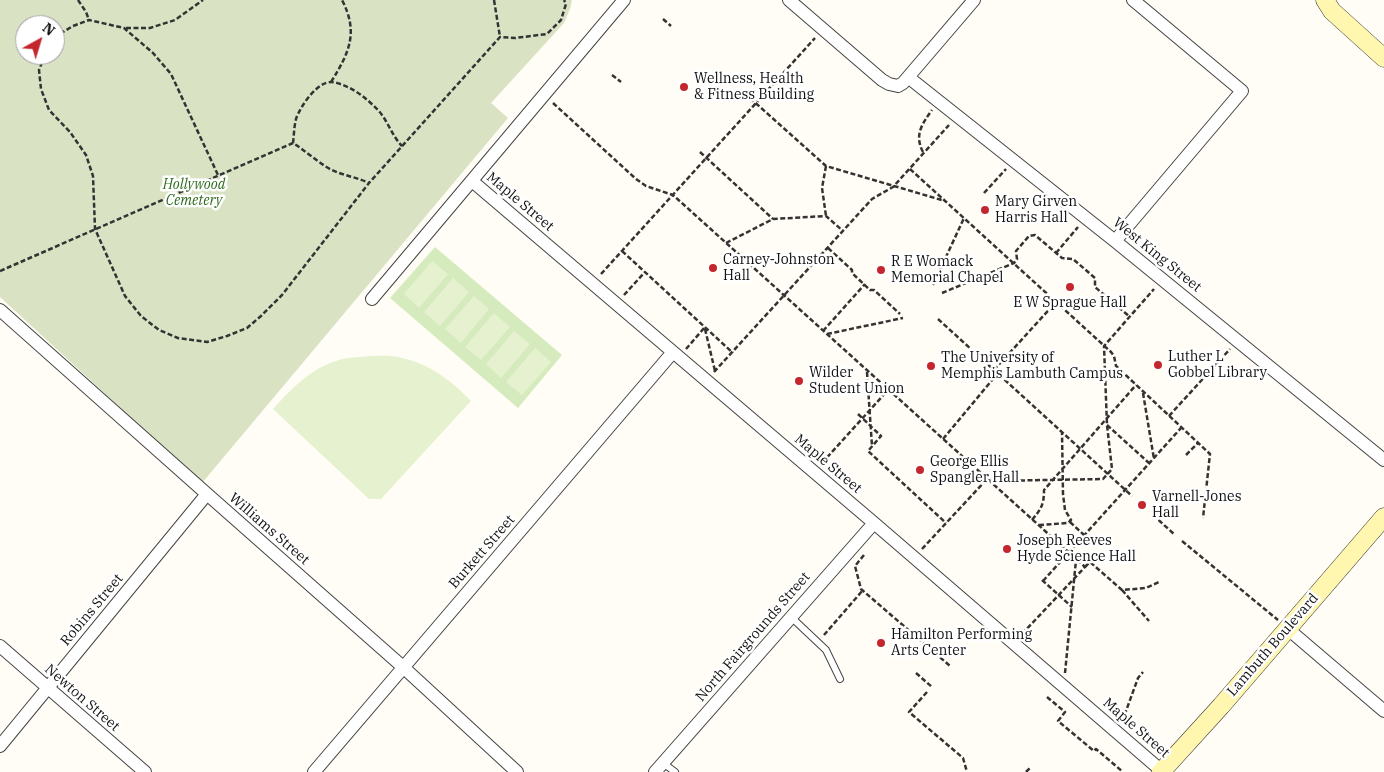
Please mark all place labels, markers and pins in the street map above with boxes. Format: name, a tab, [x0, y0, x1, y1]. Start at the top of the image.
place label: Wellness, Health & Fitness Building	[694, 71, 814, 104]
marker: Wellness, Health & Fitness Building	[678, 81, 690, 93]
place label: Mary Girven Harris Hall	[995, 194, 1077, 226]
marker: Mary Girven Harris Hall	[979, 204, 991, 216]
place label: Carney-Johnston Hall	[723, 252, 835, 284]
place label: R E Womack Memorial Chapel	[891, 254, 1004, 286]
marker: Carney-Johnston Hall	[707, 262, 719, 274]
marker: R E Womack Memorial Chapel	[875, 264, 887, 276]
marker: E W Sprague Hall	[1064, 281, 1076, 293]
place label: E W Sprague Hall	[1013, 295, 1127, 311]
place label: Luther L Gobbel Library	[1168, 349, 1267, 382]
place label: The University of Memphis Lambuth Campus	[941, 350, 1123, 382]
marker: Luther L Gobbel Library	[1152, 359, 1164, 371]
marker: The University of Memphis Lambuth Campus	[925, 360, 937, 372]
place label: Wilder Student Union	[809, 365, 904, 398]
marker: Wilder Student Union	[793, 375, 805, 387]
place label: George Ellis Spangler Hall	[930, 454, 1019, 487]
marker: George Ellis Spangler Hall	[914, 464, 926, 476]
place label: Varnell-Jones Hall	[1152, 489, 1241, 522]
marker: Varnell-Jones Hall	[1136, 499, 1148, 511]
place label: Joseph Reeves Hyde Science Hall	[1017, 533, 1136, 566]
marker: Joseph Reeves Hyde Science Hall	[1001, 543, 1013, 555]
place label: Hamilton Performing Arts Center	[891, 627, 1032, 660]
marker: Hamilton Performing Arts Center	[875, 637, 887, 649]

